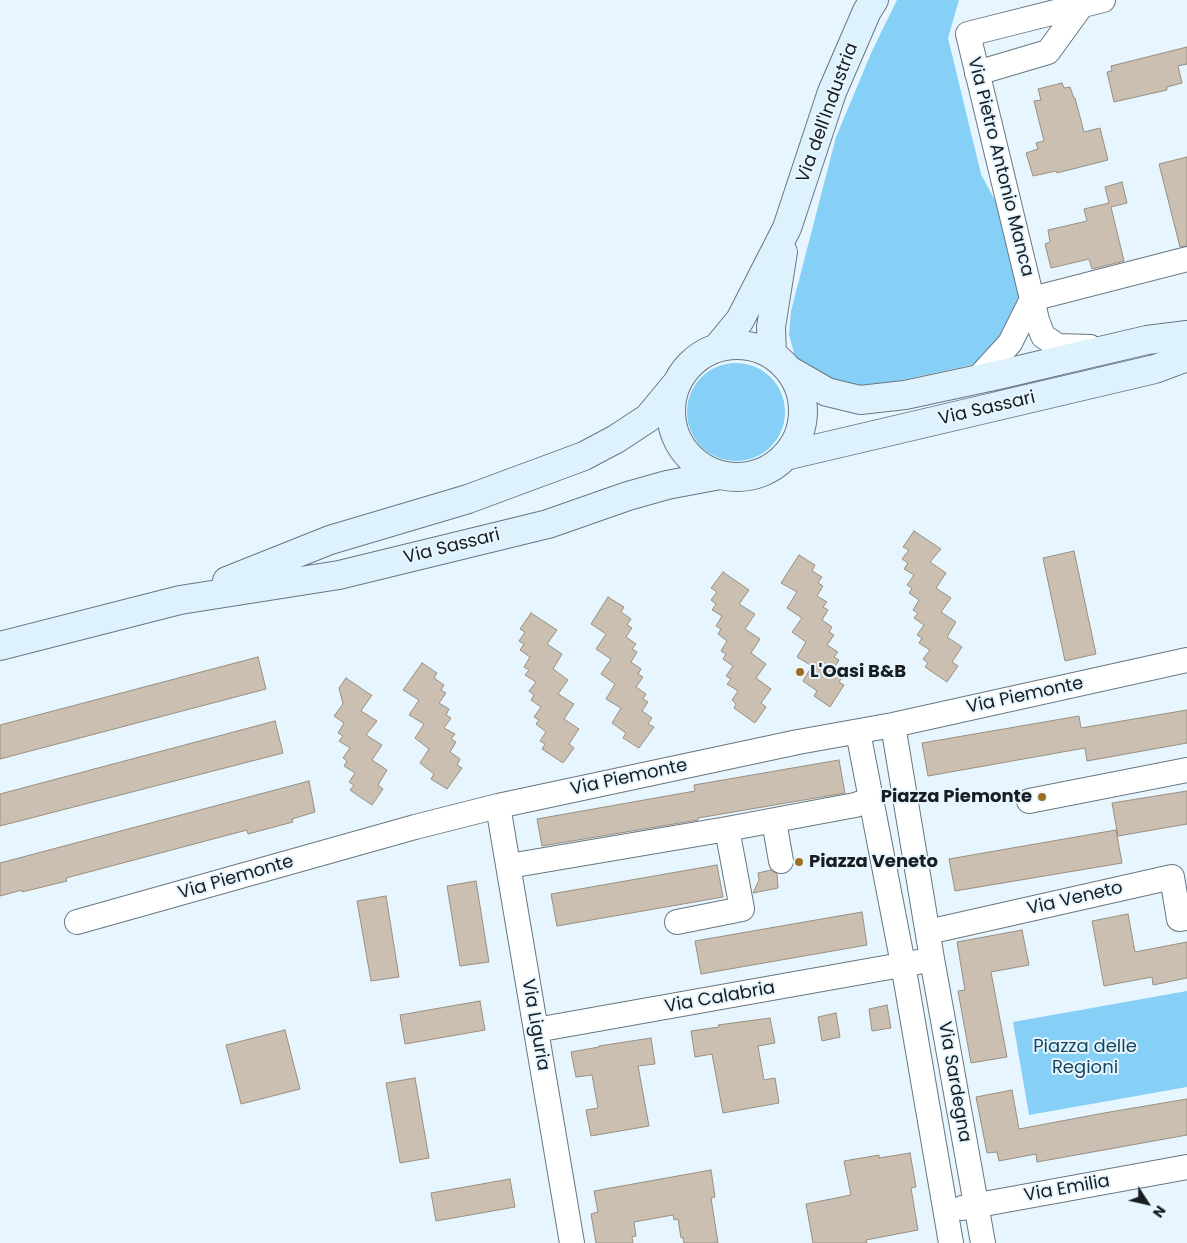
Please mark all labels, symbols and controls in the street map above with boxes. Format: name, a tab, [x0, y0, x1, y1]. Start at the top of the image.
street label: Via dell'Industria	[793, 40, 863, 186]
street label: Via Pietro Antonio Manca	[962, 55, 1038, 279]
street label: Via Sassari	[937, 387, 1037, 431]
street label: Via Sassari	[402, 525, 502, 569]
place label: L'Oasi B&B	[810, 661, 906, 683]
marker: L'Oasi B&B	[794, 666, 806, 678]
street label: Via Piemonte	[965, 673, 1085, 719]
street label: Via Piemonte	[569, 755, 689, 801]
place label: Piazza Piemonte	[881, 786, 1032, 808]
marker: Piazza Piemonte	[1036, 791, 1048, 803]
street label: Via Piemonte	[176, 851, 296, 905]
place label: Piazza Veneto	[809, 851, 938, 873]
marker: Piazza Veneto	[793, 856, 805, 868]
street label: Via Veneto	[1025, 877, 1125, 921]
street label: Via Liguria	[516, 977, 554, 1073]
street label: Via Calabria	[663, 978, 777, 1018]
street label: Via Sardegna	[933, 1020, 975, 1144]
park label: Piazza delle Regioni	[1033, 1036, 1137, 1078]
street label: Via Emilia	[1022, 1171, 1112, 1207]
north arrow	[1122, 1178, 1172, 1228]
text: N	[1148, 1202, 1170, 1222]

